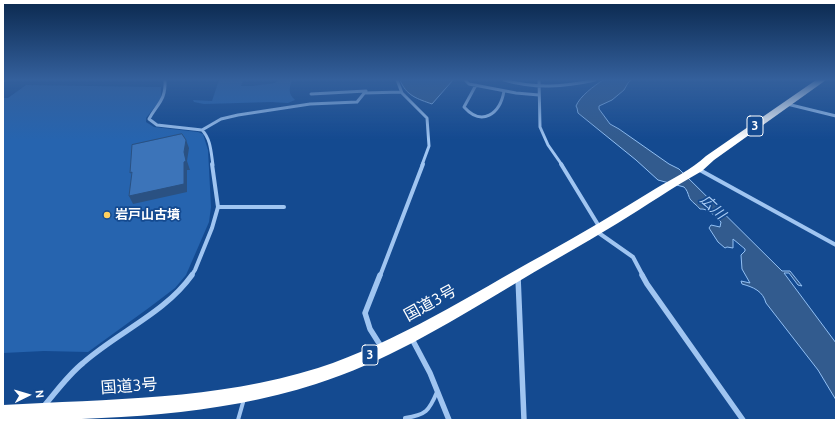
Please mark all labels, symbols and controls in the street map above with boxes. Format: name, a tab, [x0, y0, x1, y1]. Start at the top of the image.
road number: 3	[747, 116, 763, 136]
water label: 広川	[697, 191, 729, 223]
place label: 岩戸山古墳	[115, 207, 180, 223]
marker: 岩戸山古墳	[102, 210, 112, 220]
street label: 国道3号	[400, 281, 460, 325]
road number: 3	[362, 345, 378, 365]
street label: 国道3号	[100, 374, 158, 398]
north arrow	[8, 375, 48, 415]
text: N	[34, 389, 46, 399]

